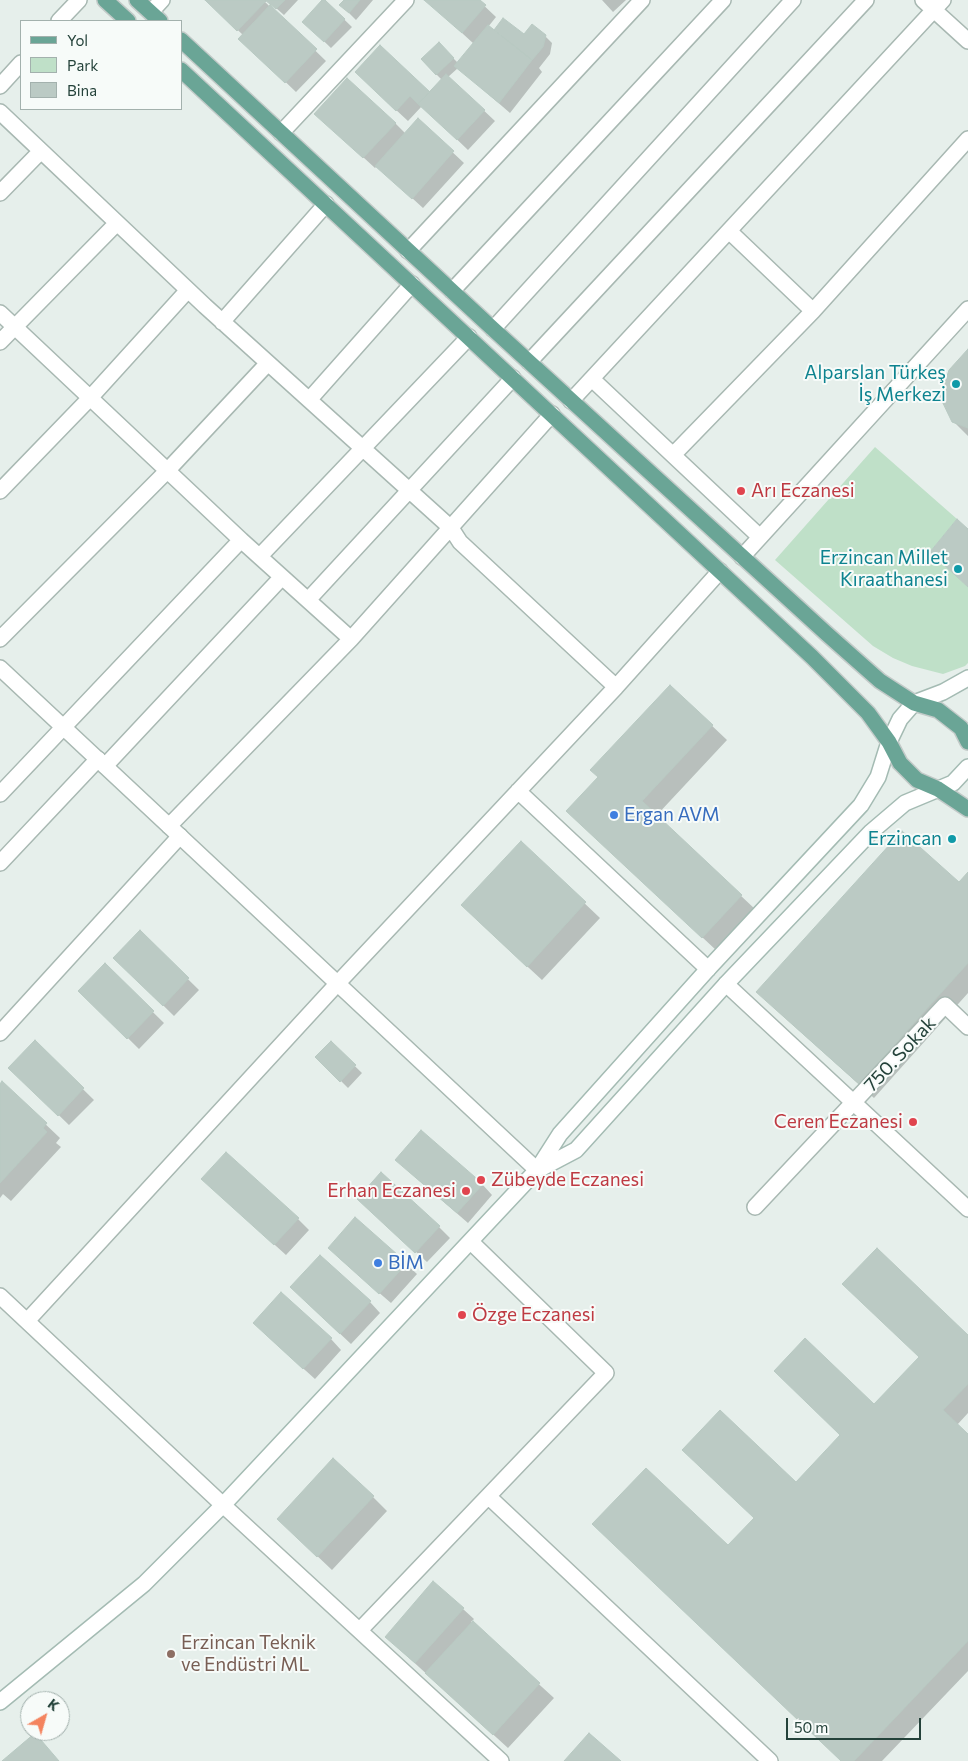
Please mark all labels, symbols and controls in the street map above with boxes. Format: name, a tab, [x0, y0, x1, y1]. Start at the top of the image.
legend	[20, 20, 182, 110]
text: Yol	[67, 31, 88, 49]
text: Park	[67, 56, 98, 74]
text: Bina	[67, 81, 97, 99]
place label: Alparslan Türkeş İş Merkezi	[804, 362, 946, 406]
marker: Alparslan Türkeş İş Merkezi	[950, 378, 962, 390]
place label: Arı Eczanesi	[751, 480, 855, 502]
marker: Arı Eczanesi	[735, 485, 747, 497]
place label: Erzincan Millet Kıraathanesi	[820, 547, 948, 591]
marker: Erzincan Millet Kıraathanesi	[952, 563, 964, 575]
place label: Ergan AVM	[624, 804, 720, 826]
marker: Ergan AVM	[608, 809, 620, 821]
place label: Erzincan	[868, 828, 942, 850]
marker: Erzincan	[946, 833, 958, 845]
street label: 750. Sokak	[860, 1012, 940, 1096]
place label: Ceren Eczanesi	[774, 1111, 903, 1133]
marker: Ceren Eczanesi	[907, 1116, 919, 1128]
place label: Zübeyde Eczanesi	[491, 1169, 644, 1191]
marker: Zübeyde Eczanesi	[475, 1174, 487, 1186]
place label: Erhan Eczanesi	[327, 1180, 456, 1202]
marker: Erhan Eczanesi	[460, 1185, 472, 1197]
place label: BİM	[388, 1252, 424, 1274]
marker: BİM	[372, 1257, 384, 1269]
place label: Özge Eczanesi	[472, 1304, 595, 1326]
marker: Özge Eczanesi	[456, 1309, 468, 1321]
place label: Erzincan Teknik ve Endüstri ML	[181, 1632, 316, 1676]
marker: Erzincan Teknik ve Endüstri ML	[165, 1648, 177, 1660]
north arrow	[20, 1691, 70, 1741]
text: K	[45, 1695, 63, 1714]
scale bar	[788, 1708, 923, 1740]
text: 50 m	[794, 1718, 828, 1736]

